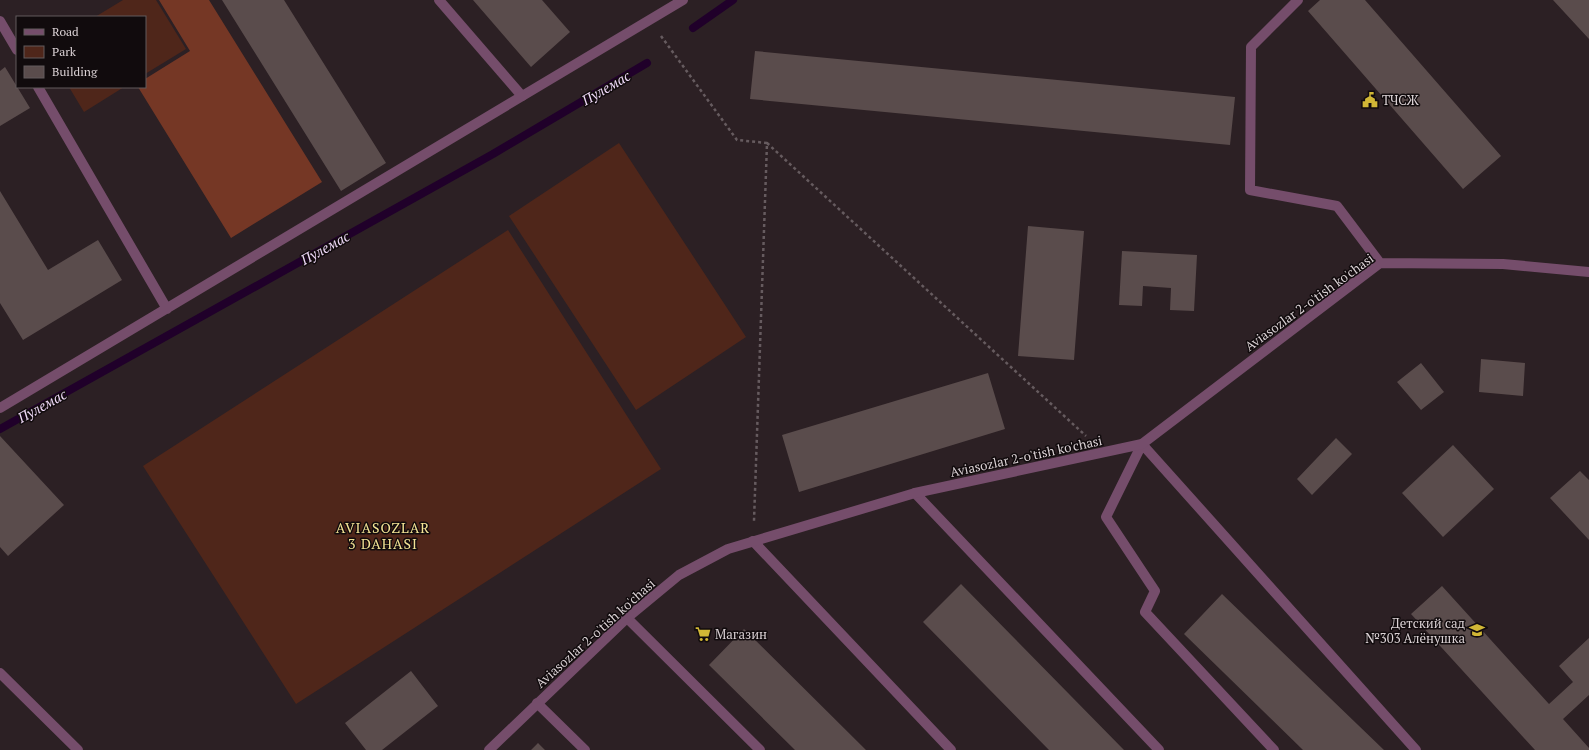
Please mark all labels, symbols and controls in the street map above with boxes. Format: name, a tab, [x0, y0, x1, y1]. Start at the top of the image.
legend	[16, 16, 146, 88]
text: Road	[52, 24, 79, 39]
text: Park	[52, 44, 77, 59]
text: Building	[52, 64, 98, 79]
water label: Пулемас	[577, 66, 634, 110]
public building icon: ТЧСЖ	[1361, 91, 1379, 109]
place label: ТЧСЖ	[1382, 91, 1419, 109]
water label: Пулемас	[296, 226, 354, 269]
street label: Aviasozlar 2-o'tish ko'chasi	[1241, 249, 1377, 355]
water label: Пулемас	[13, 384, 71, 427]
street label: Aviasozlar 2-o'tish ko'chasi	[948, 431, 1104, 481]
district label: AVIASOZLAR 3 DAHASI	[336, 518, 430, 553]
street label: Aviasozlar 2-o'tish ko'chasi	[531, 574, 659, 692]
place label: Детский сад №303 Алёнушка	[1365, 614, 1466, 647]
school or university icon: Детский сад №303 Алёнушка	[1468, 621, 1486, 639]
supermarket icon: Магазин	[694, 625, 712, 643]
place label: Магазин	[715, 625, 767, 643]

